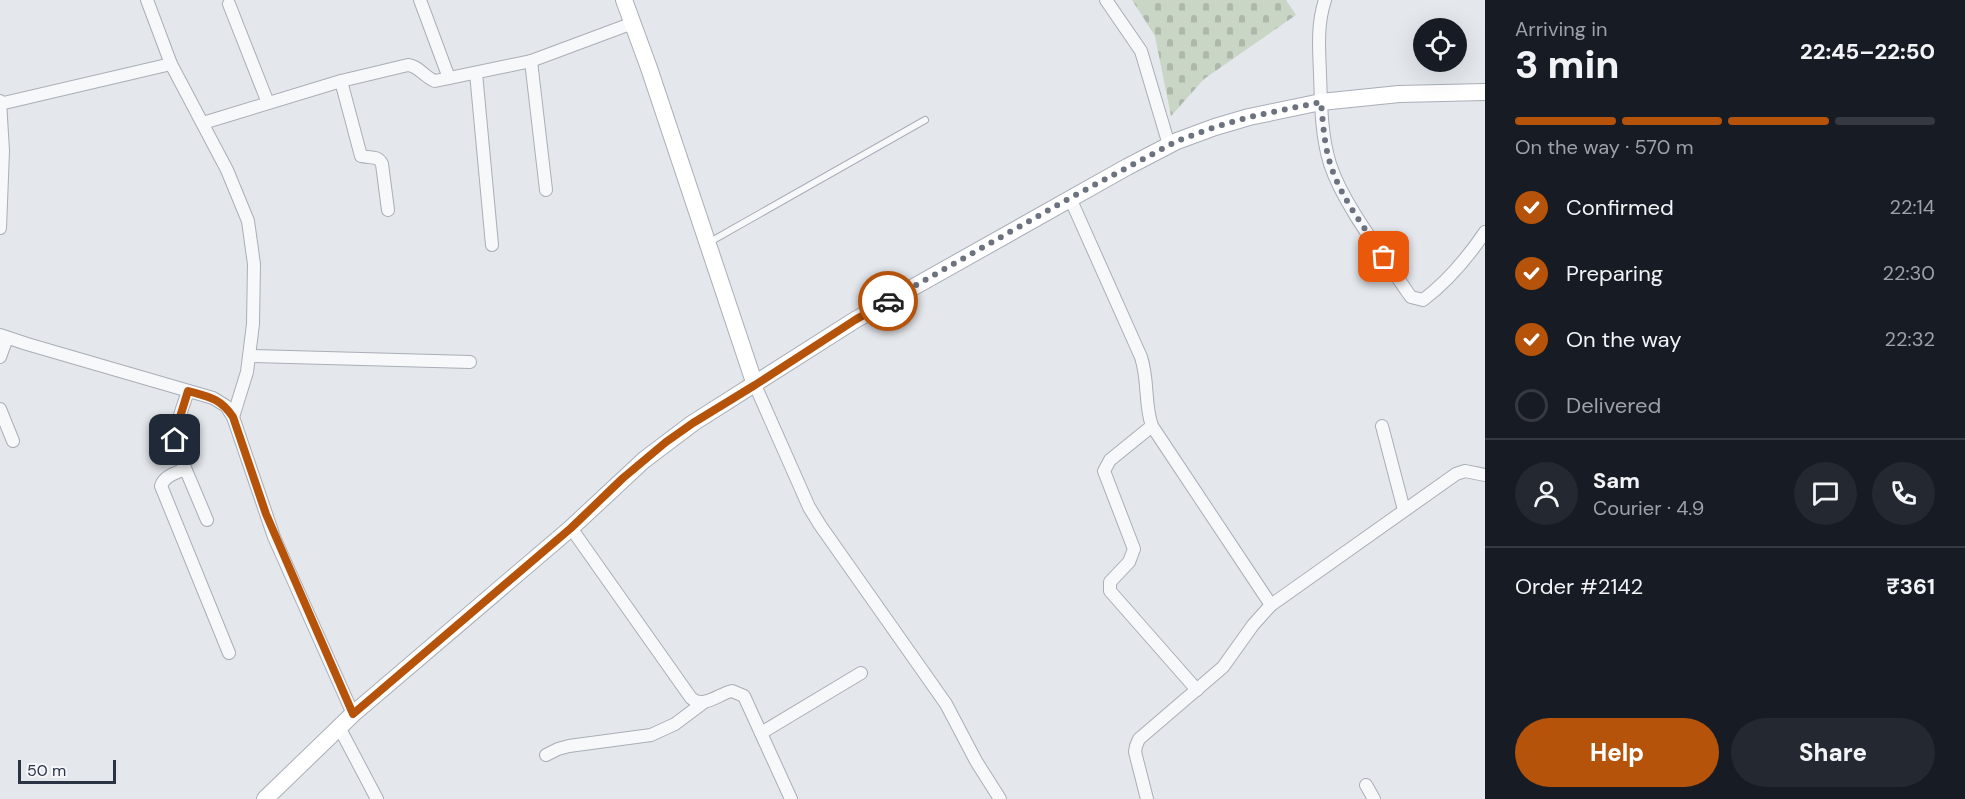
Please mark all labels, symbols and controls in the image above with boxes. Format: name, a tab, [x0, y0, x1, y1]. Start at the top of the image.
text: Arriving in	[1515, 16, 1607, 42]
map controls	[1413, 18, 1467, 72]
button: locate	[1413, 18, 1467, 72]
text: 22:45–22:50	[1800, 37, 1935, 66]
text: 3 min	[1515, 39, 1620, 90]
text: On the way · 570 m	[1515, 134, 1694, 160]
icon: check	[1515, 191, 1548, 224]
text: Confirmed	[1566, 193, 1674, 222]
text: 22:14	[1890, 194, 1935, 220]
pin	[1358, 231, 1409, 282]
icon: bag	[1367, 240, 1400, 273]
icon: check	[1515, 257, 1548, 290]
text: Preparing	[1566, 259, 1663, 288]
text: 22:30	[1882, 260, 1935, 286]
courier	[858, 271, 918, 331]
icon: car	[872, 285, 905, 318]
icon: check	[1515, 323, 1548, 356]
text: On the way	[1566, 325, 1681, 354]
text: 22:32	[1885, 326, 1935, 352]
text: Delivered	[1566, 391, 1661, 420]
pin	[149, 414, 200, 465]
icon: home	[158, 423, 191, 456]
button: person	[1515, 462, 1578, 525]
button: chat	[1794, 462, 1857, 525]
button: phone	[1872, 462, 1935, 525]
text: Sam	[1593, 466, 1640, 495]
text: Courier · 4.9	[1593, 495, 1704, 521]
text: Order #2142	[1515, 572, 1643, 601]
text: ₹361	[1886, 572, 1935, 601]
button: Help	[1515, 718, 1719, 787]
button: Share	[1731, 718, 1935, 787]
scale bar	[18, 757, 116, 784]
text: 50 m	[27, 760, 66, 781]

